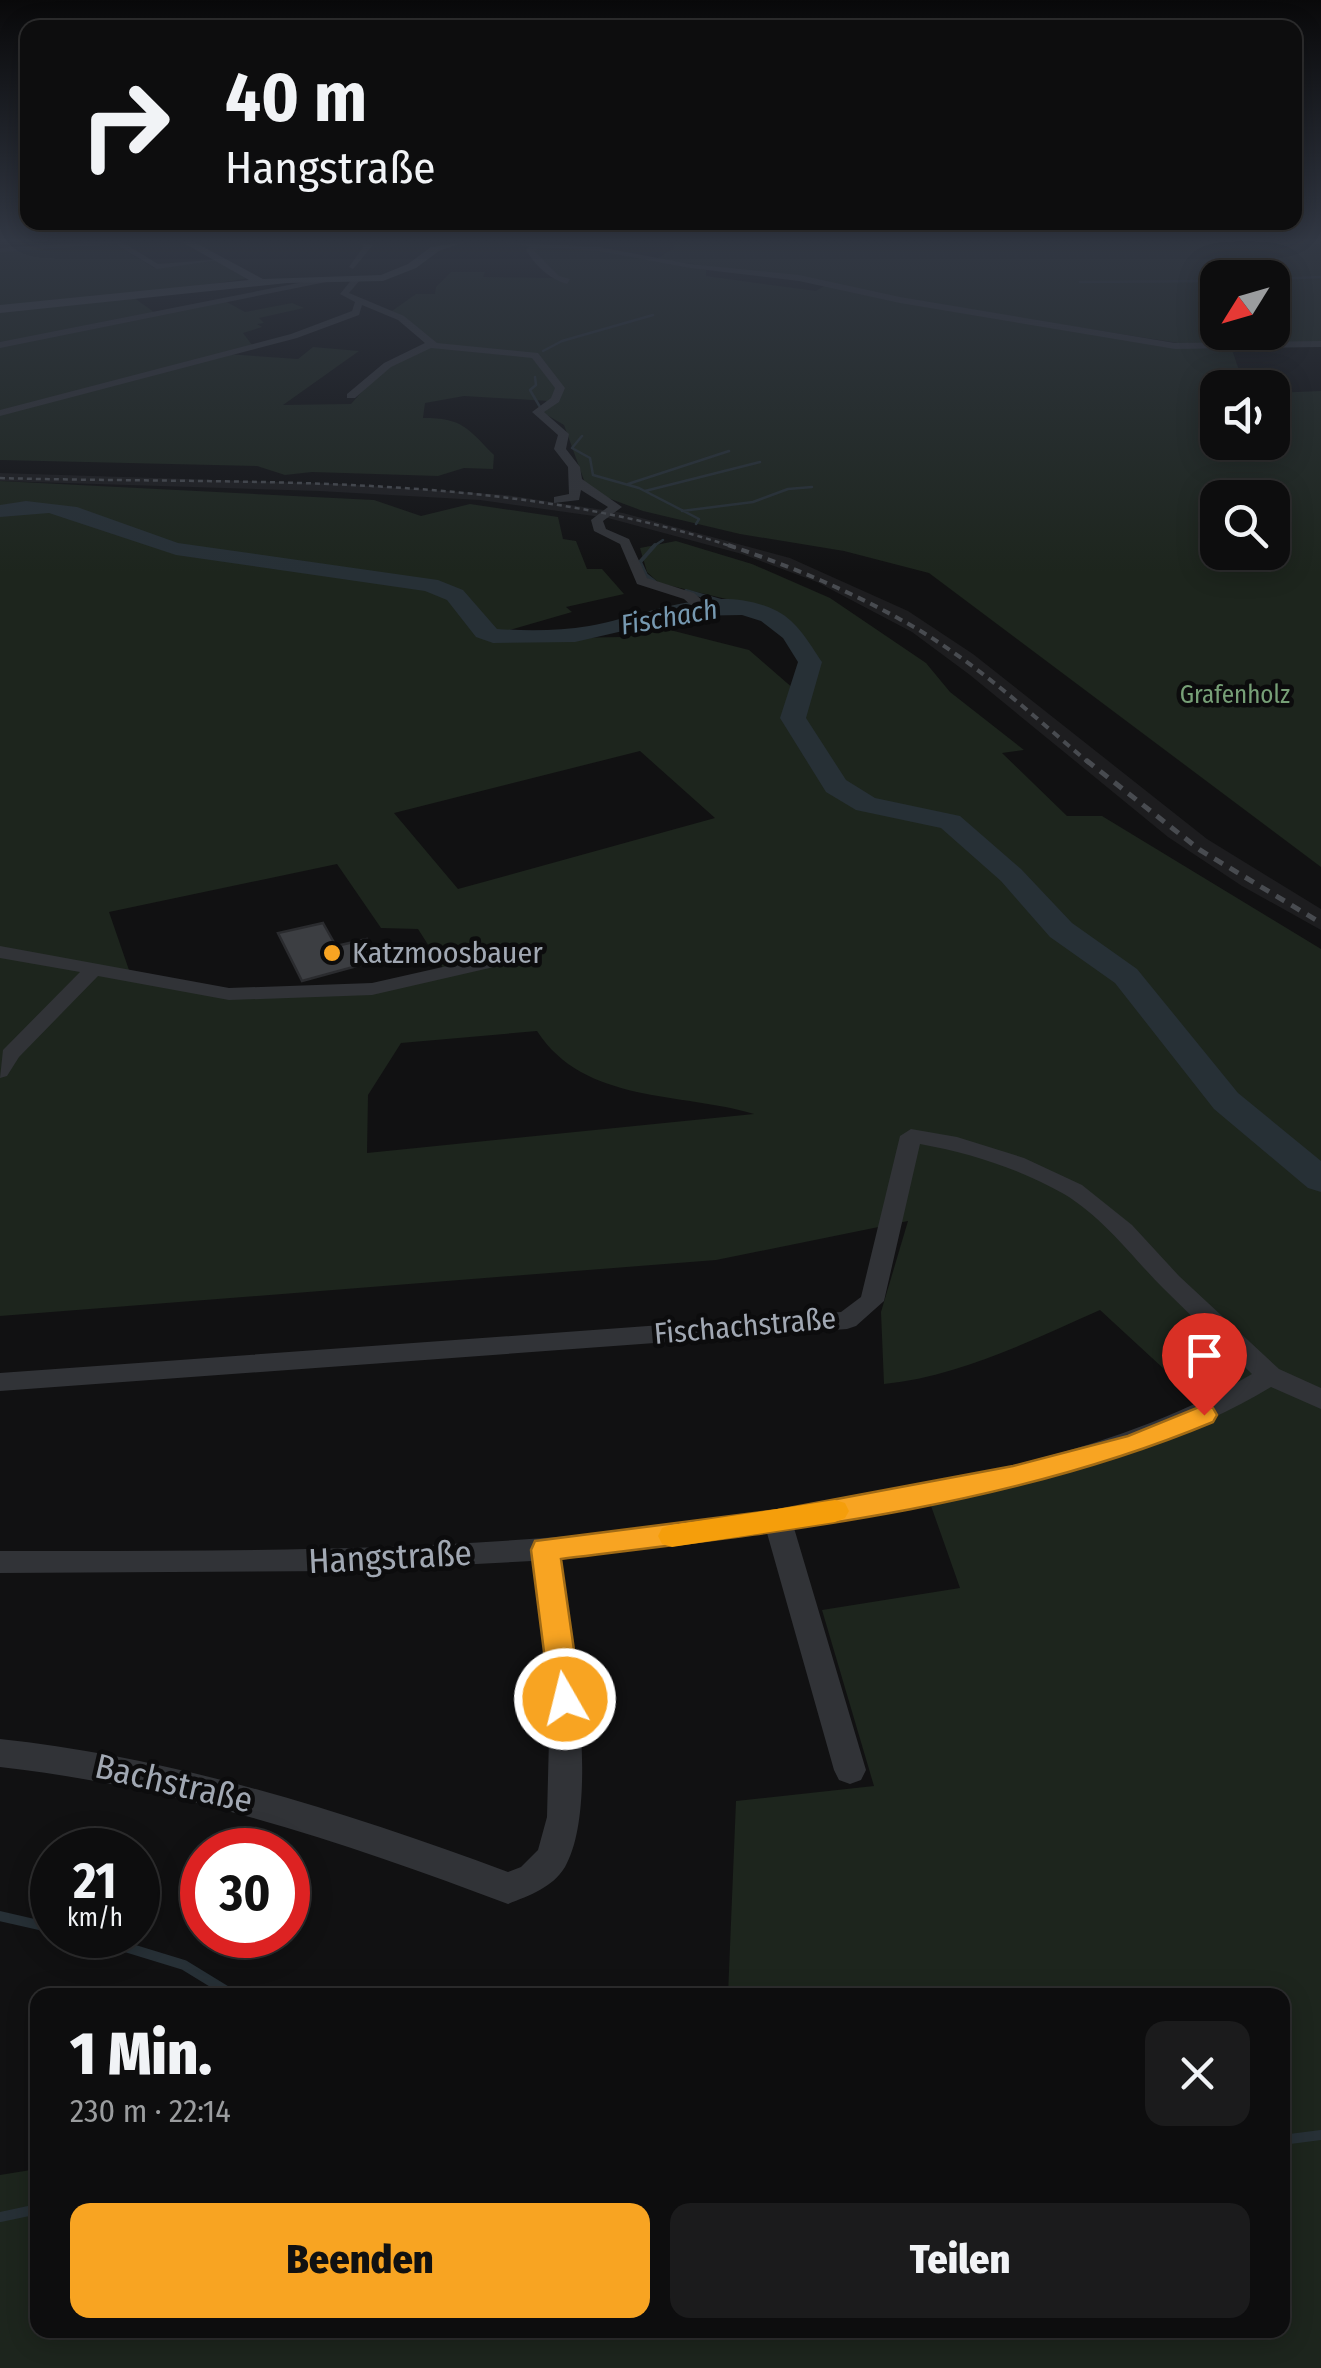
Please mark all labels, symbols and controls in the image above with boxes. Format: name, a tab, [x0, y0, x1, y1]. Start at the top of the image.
text: 40 m	[225, 56, 367, 140]
icon: right	[60, 60, 190, 190]
text: Hangstraße	[225, 141, 435, 195]
north arrow	[1200, 260, 1290, 350]
map controls	[1200, 260, 1290, 570]
button: sound	[1200, 370, 1290, 460]
button: search	[1200, 480, 1290, 570]
water label: Fischach	[618, 592, 720, 642]
park label: Grafenholz	[1180, 680, 1290, 710]
place label: Katzmoosbauer	[352, 935, 543, 971]
marker: Katzmoosbauer	[321, 942, 343, 964]
street label: Fischachstraße	[653, 1300, 837, 1352]
pin	[1162, 1313, 1247, 1416]
icon: arrive	[1177, 1328, 1232, 1383]
street label: Hangstraße	[307, 1532, 473, 1582]
position arrow	[513, 1647, 617, 1751]
street label: Bachstraße	[91, 1744, 257, 1822]
speed limit sign: 30	[180, 1828, 310, 1958]
text: 21	[73, 1851, 117, 1911]
text: km/h	[67, 1903, 123, 1933]
text: 1 Min.	[70, 2018, 212, 2090]
button: close	[1145, 2021, 1250, 2126]
text: 230 m · 22:14	[70, 2092, 231, 2130]
button: Beenden	[70, 2203, 650, 2318]
button: Teilen	[670, 2203, 1250, 2318]

